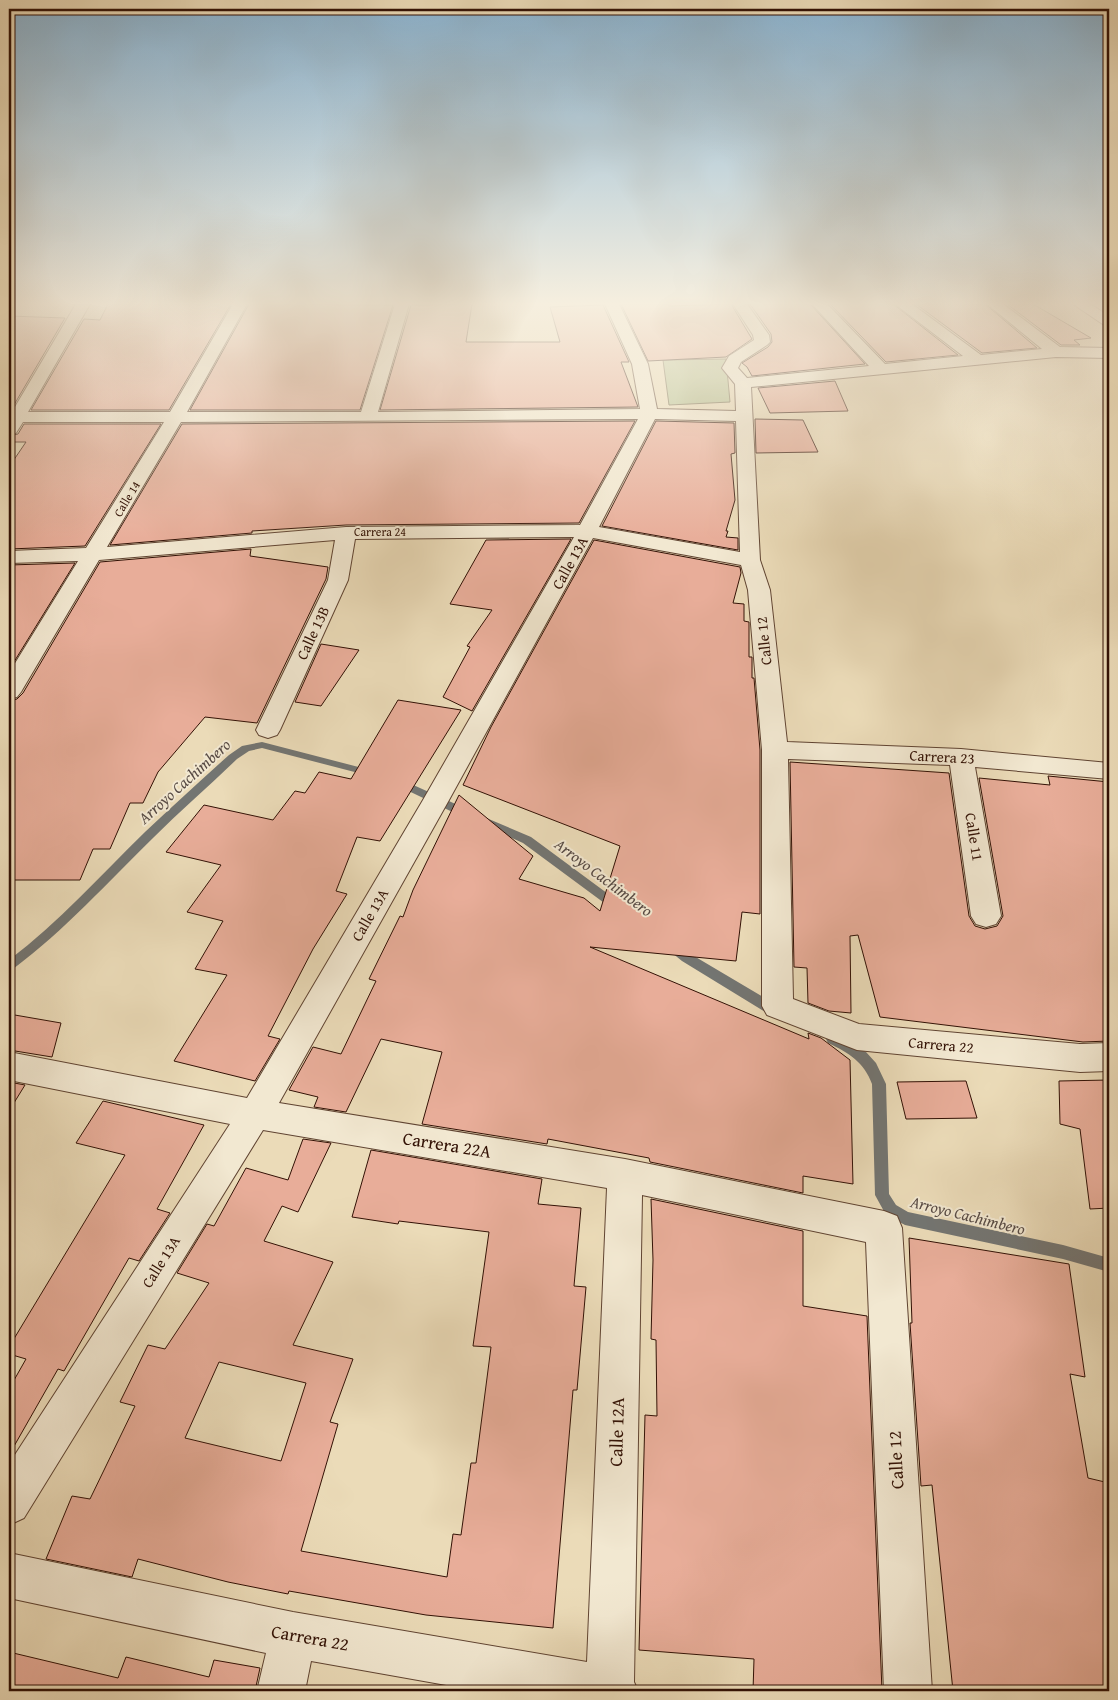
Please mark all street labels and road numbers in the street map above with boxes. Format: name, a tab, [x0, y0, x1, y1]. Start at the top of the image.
street label: Calle 14	[109, 478, 144, 520]
street label: Carrera 24	[354, 523, 406, 540]
street label: Calle 13A	[546, 533, 593, 593]
street label: Calle 13B	[291, 603, 334, 663]
street label: Calle 12	[751, 616, 776, 666]
street label: Carrera 23	[909, 744, 975, 769]
street label: Calle 11	[960, 811, 989, 862]
street label: Calle 13A	[346, 885, 393, 945]
street label: Carrera 22	[908, 1031, 974, 1058]
street label: Carrera 22A	[401, 1124, 493, 1165]
street label: Calle 13A	[136, 1232, 185, 1292]
street label: Calle 12A	[602, 1397, 631, 1467]
street label: Calle 12	[880, 1430, 911, 1490]
street label: Carrera 22	[269, 1617, 351, 1658]

